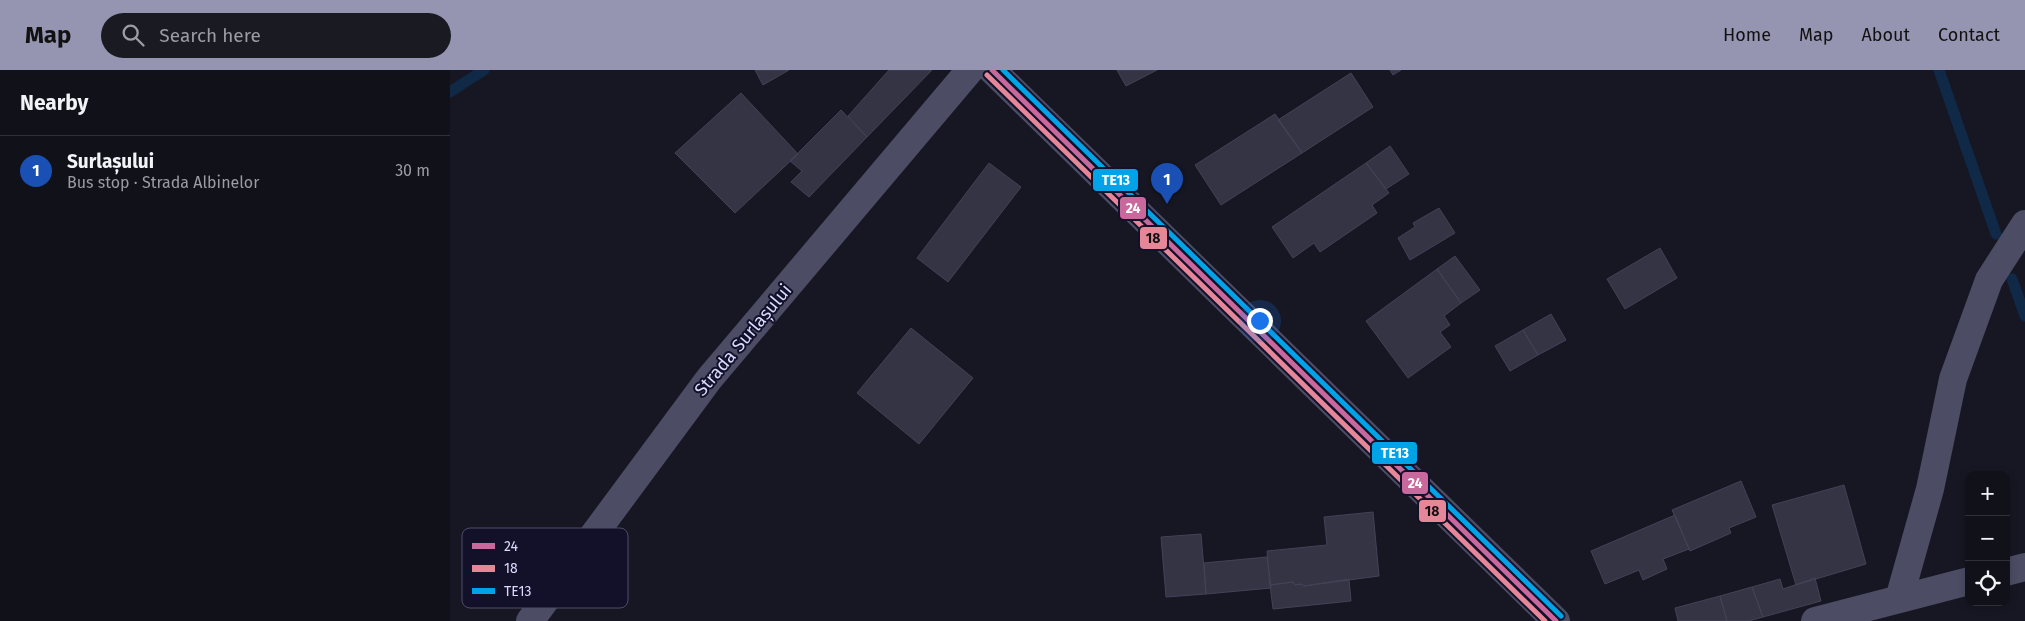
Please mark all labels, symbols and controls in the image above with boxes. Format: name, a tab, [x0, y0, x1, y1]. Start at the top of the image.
search box	[101, 13, 451, 58]
text: Map	[25, 21, 71, 49]
icon: search	[119, 21, 147, 49]
text: Search here	[159, 24, 261, 47]
text: Home	[1723, 24, 1771, 46]
text: Map	[1799, 24, 1833, 46]
text: About	[1861, 24, 1910, 46]
text: Contact	[1938, 24, 2000, 46]
text: Nearby	[20, 90, 88, 116]
text: Surlașului	[67, 150, 154, 173]
text: 1	[32, 161, 40, 180]
text: 30 m	[395, 161, 430, 180]
pin: 1	[1151, 163, 1183, 204]
line badge: TE13	[1092, 168, 1139, 192]
text: TE13	[1102, 172, 1130, 189]
text: Bus stop · Strada Albinelor	[67, 173, 259, 192]
line badge: 24	[1119, 196, 1147, 220]
text: 24	[1126, 200, 1140, 217]
line badge: 18	[1139, 226, 1168, 250]
text: 18	[1146, 230, 1160, 247]
street label: Strada Surlașului	[690, 280, 797, 401]
your location	[1247, 308, 1273, 334]
line badge: TE13	[1371, 441, 1418, 465]
text: TE13	[1381, 445, 1409, 462]
line badge: 24	[1401, 471, 1429, 495]
map controls	[1965, 471, 2010, 606]
button: +	[1965, 471, 2010, 516]
text: 24	[1408, 475, 1422, 492]
line badge: 18	[1418, 499, 1447, 523]
text: 18	[1425, 503, 1439, 520]
button: −	[1965, 516, 2010, 561]
legend	[462, 528, 628, 608]
text: 24	[504, 538, 519, 555]
text: 18	[504, 560, 518, 577]
button: locate	[1965, 561, 2010, 606]
text: TE13	[504, 583, 531, 600]

